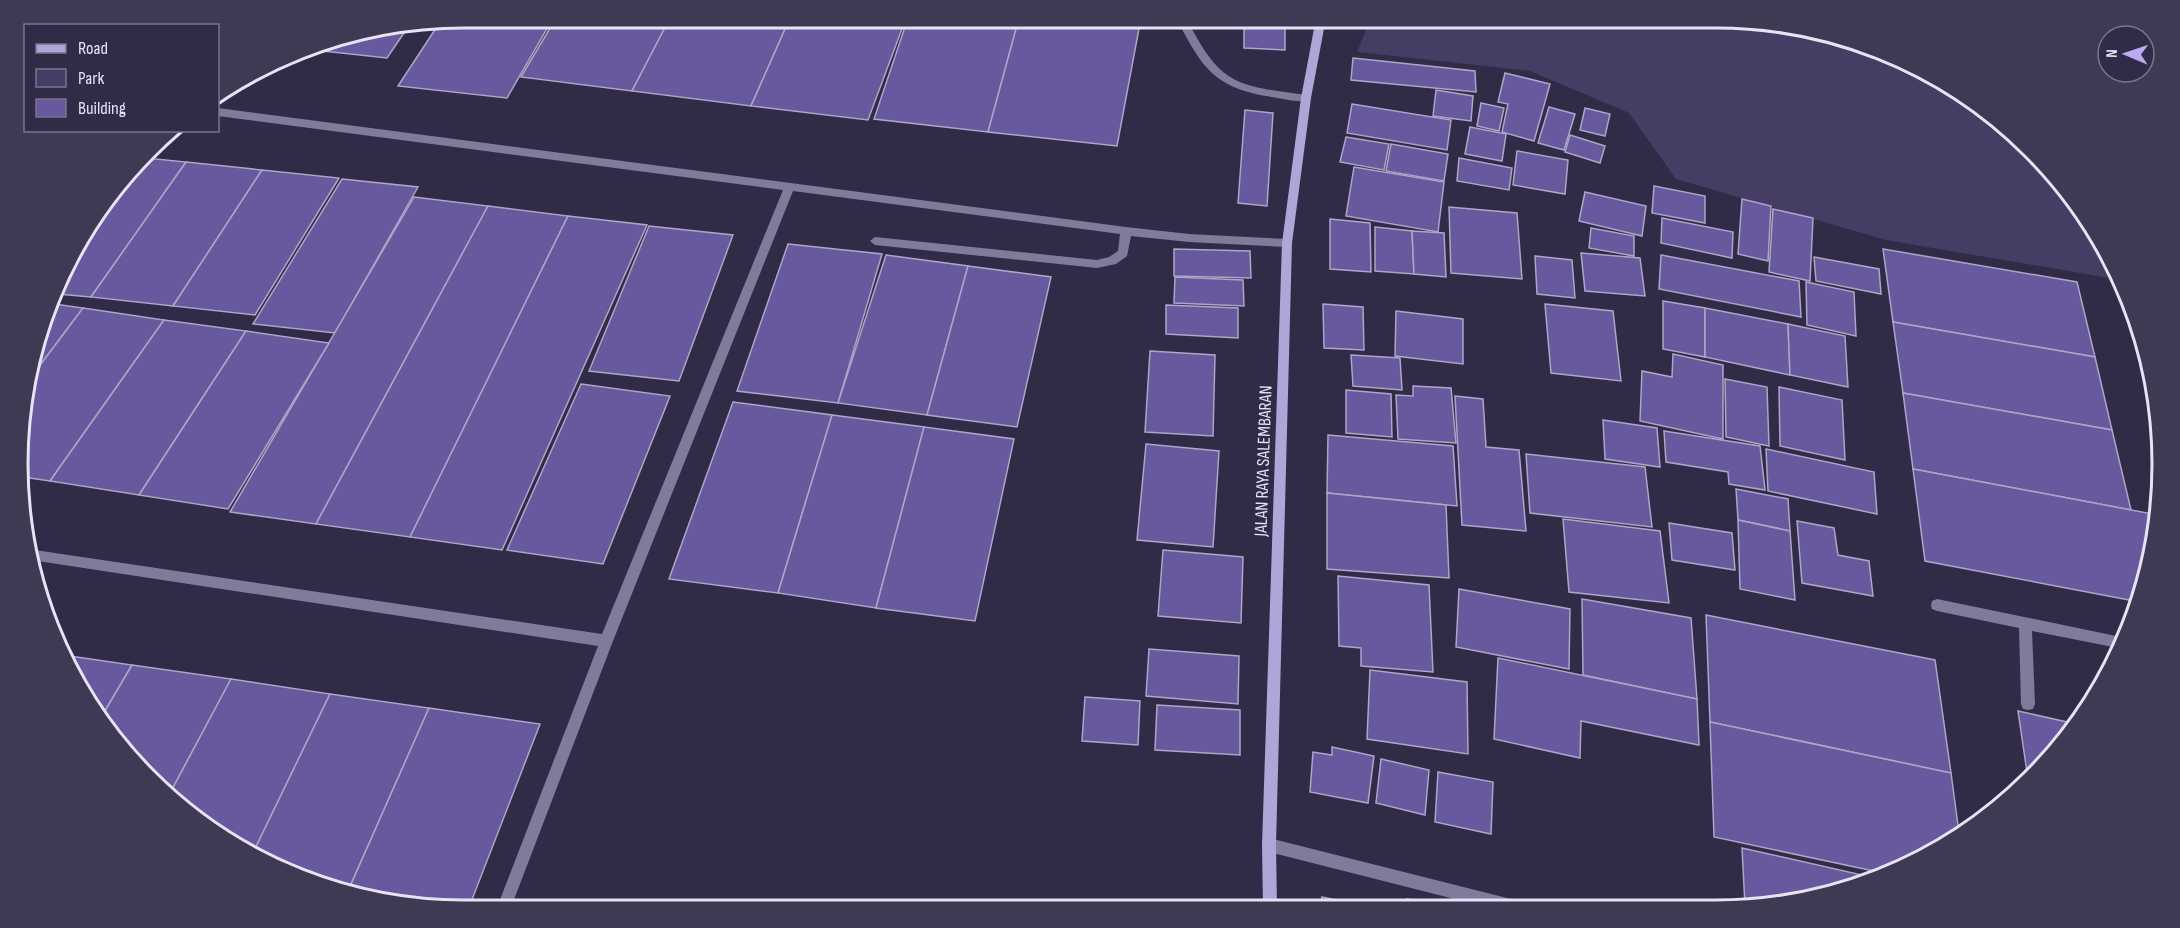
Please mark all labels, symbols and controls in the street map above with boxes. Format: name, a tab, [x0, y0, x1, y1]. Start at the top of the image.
legend	[24, 24, 219, 132]
north arrow	[2096, 24, 2156, 84]
text: Road	[78, 38, 108, 59]
text: N	[2103, 49, 2122, 58]
text: Park	[78, 68, 104, 89]
text: Building	[78, 98, 126, 119]
street label: JALAN RAYA SALEMBARAN	[1250, 385, 1277, 538]

